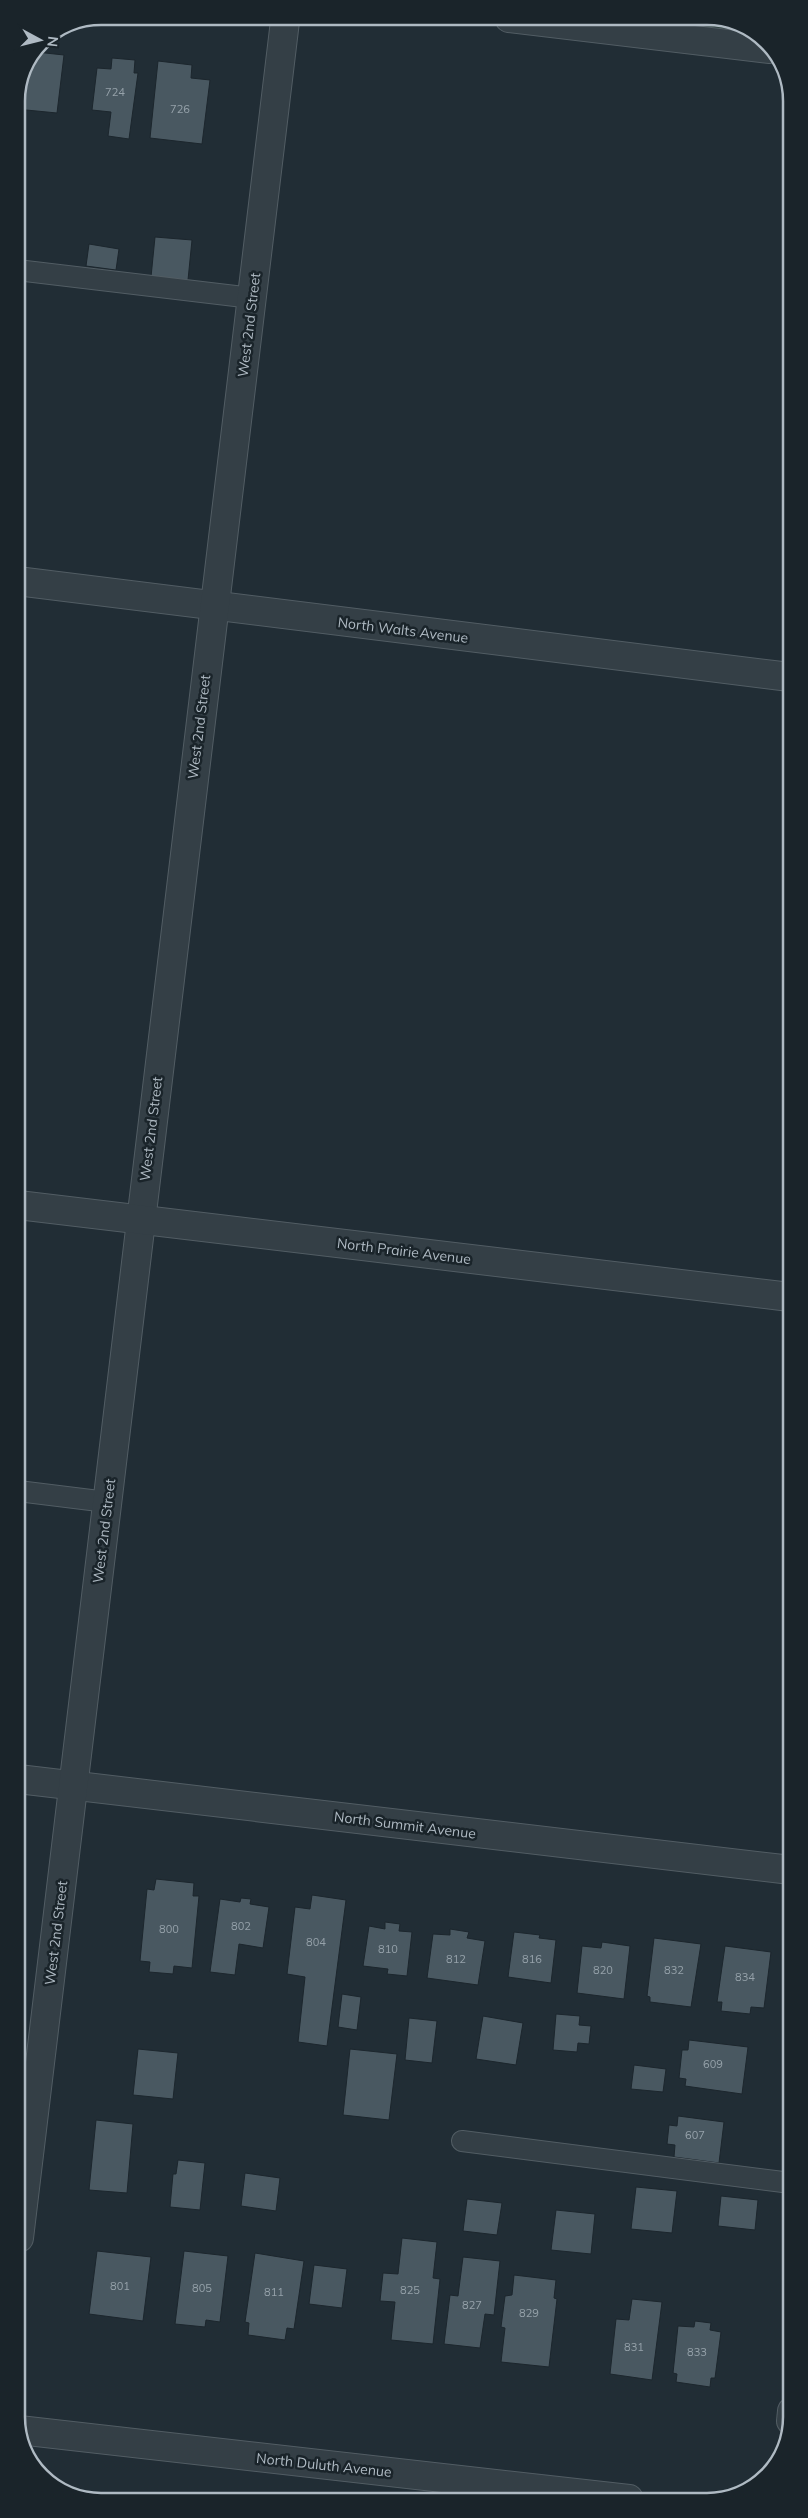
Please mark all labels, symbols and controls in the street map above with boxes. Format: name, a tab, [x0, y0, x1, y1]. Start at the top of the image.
north arrow	[15, 15, 65, 65]
text: N	[43, 35, 62, 48]
house number: 724	[105, 85, 125, 99]
house number: 726	[170, 102, 190, 116]
street label: West 2nd Street	[234, 272, 264, 378]
street label: North Walts Avenue	[337, 613, 469, 647]
street label: West 2nd Street	[184, 674, 214, 780]
street label: West 2nd Street	[136, 1076, 166, 1182]
street label: North Prairie Avenue	[336, 1234, 472, 1268]
street label: West 2nd Street	[89, 1478, 119, 1584]
street label: North Summit Avenue	[333, 1807, 477, 1843]
street label: West 2nd Street	[41, 1880, 71, 1986]
house number: 802	[231, 1919, 251, 1933]
house number: 800	[159, 1922, 179, 1936]
house number: 804	[306, 1935, 326, 1949]
house number: 810	[378, 1942, 398, 1956]
house number: 812	[446, 1952, 466, 1966]
house number: 816	[522, 1952, 542, 1966]
house number: 820	[593, 1963, 613, 1977]
house number: 832	[664, 1963, 684, 1977]
house number: 834	[735, 1970, 755, 1984]
house number: 609	[703, 2057, 723, 2071]
house number: 607	[685, 2128, 705, 2142]
house number: 801	[110, 2279, 130, 2293]
house number: 805	[192, 2281, 212, 2295]
house number: 825	[400, 2283, 420, 2297]
house number: 811	[264, 2285, 284, 2299]
house number: 827	[462, 2298, 482, 2312]
house number: 829	[519, 2306, 539, 2320]
house number: 831	[624, 2340, 644, 2354]
house number: 833	[687, 2345, 707, 2359]
street label: North Duluth Avenue	[255, 2449, 393, 2481]

